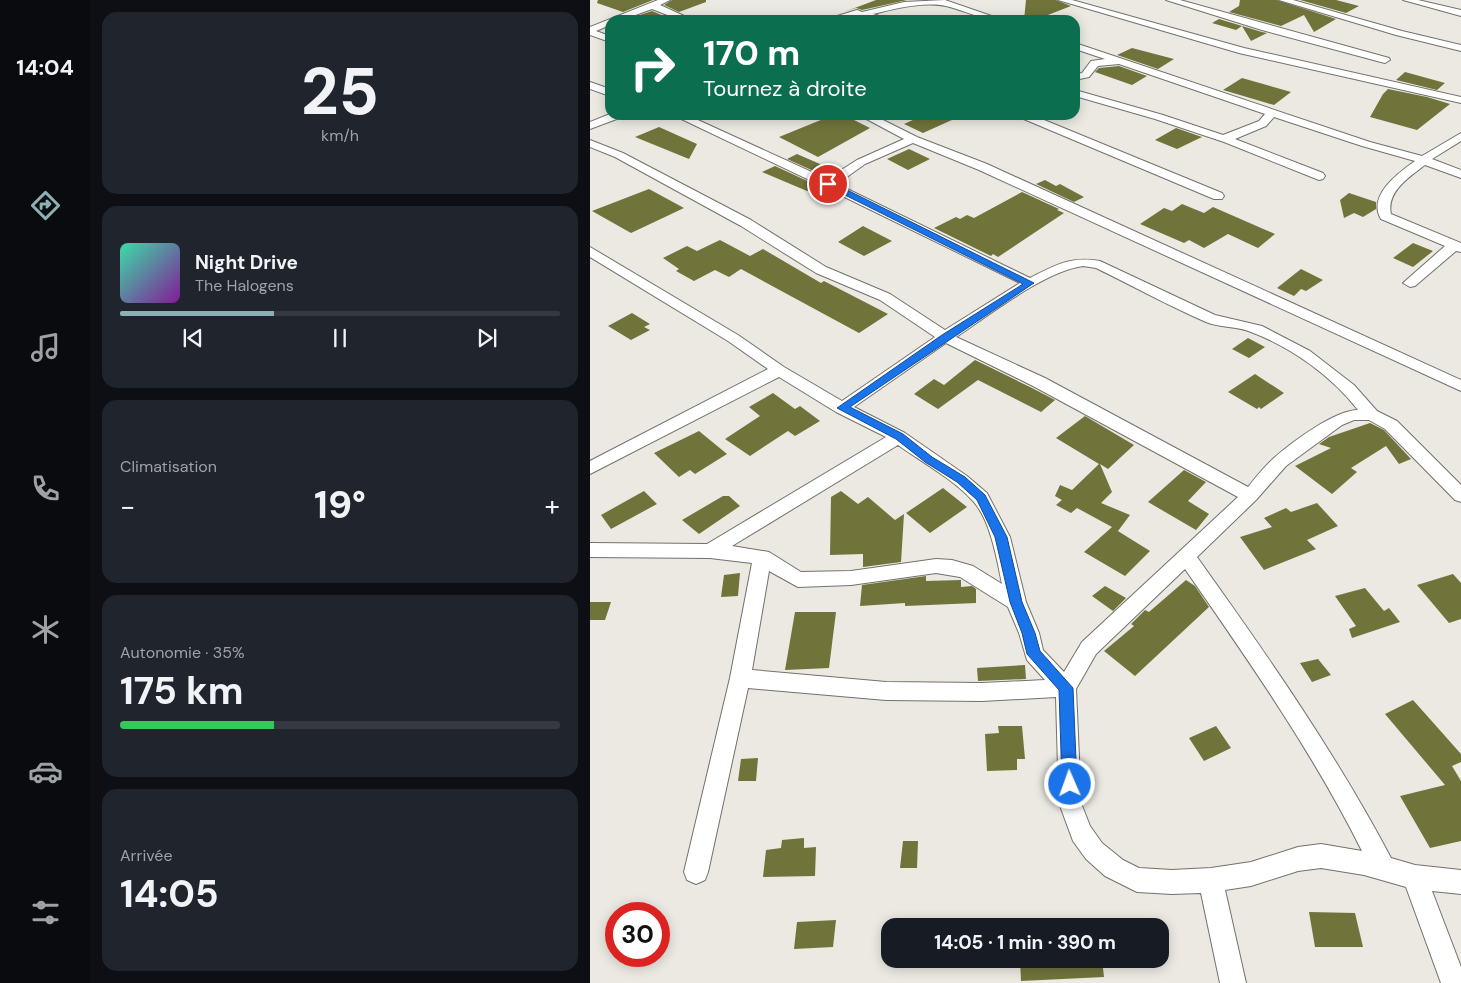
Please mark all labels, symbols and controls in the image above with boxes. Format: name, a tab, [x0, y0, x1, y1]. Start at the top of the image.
text: 170 m	[703, 30, 800, 76]
icon: right	[620, 35, 685, 100]
text: 25	[301, 50, 379, 134]
text: 14:04	[16, 53, 74, 82]
text: Tournez à droite	[703, 74, 867, 103]
text: km/h	[321, 125, 359, 146]
pin	[807, 163, 849, 205]
icon: arrive	[814, 170, 842, 198]
icon: directions	[28, 188, 63, 223]
text: Night Drive	[195, 250, 298, 275]
text: The Halogens	[195, 275, 294, 296]
icon: previous	[179, 324, 207, 352]
icon: pause	[326, 324, 354, 352]
icon: next	[473, 324, 501, 352]
icon: music	[28, 330, 63, 365]
text: Climatisation	[120, 456, 217, 477]
icon: phone	[28, 471, 63, 506]
text: 19°	[314, 480, 366, 530]
text: −	[120, 488, 135, 525]
text: +	[545, 488, 560, 525]
icon: climate	[28, 612, 63, 647]
text: Autonomie · 35%	[120, 642, 244, 663]
text: 175 km	[120, 666, 244, 716]
icon: car	[28, 754, 63, 789]
position arrow	[1043, 757, 1095, 809]
text: Arrivée	[120, 845, 173, 866]
text: 14:05	[120, 869, 219, 919]
icon: filters	[28, 895, 63, 930]
speed limit sign: 30	[605, 902, 670, 967]
text: 14:05 · 1 min · 390 m	[934, 930, 1116, 955]

